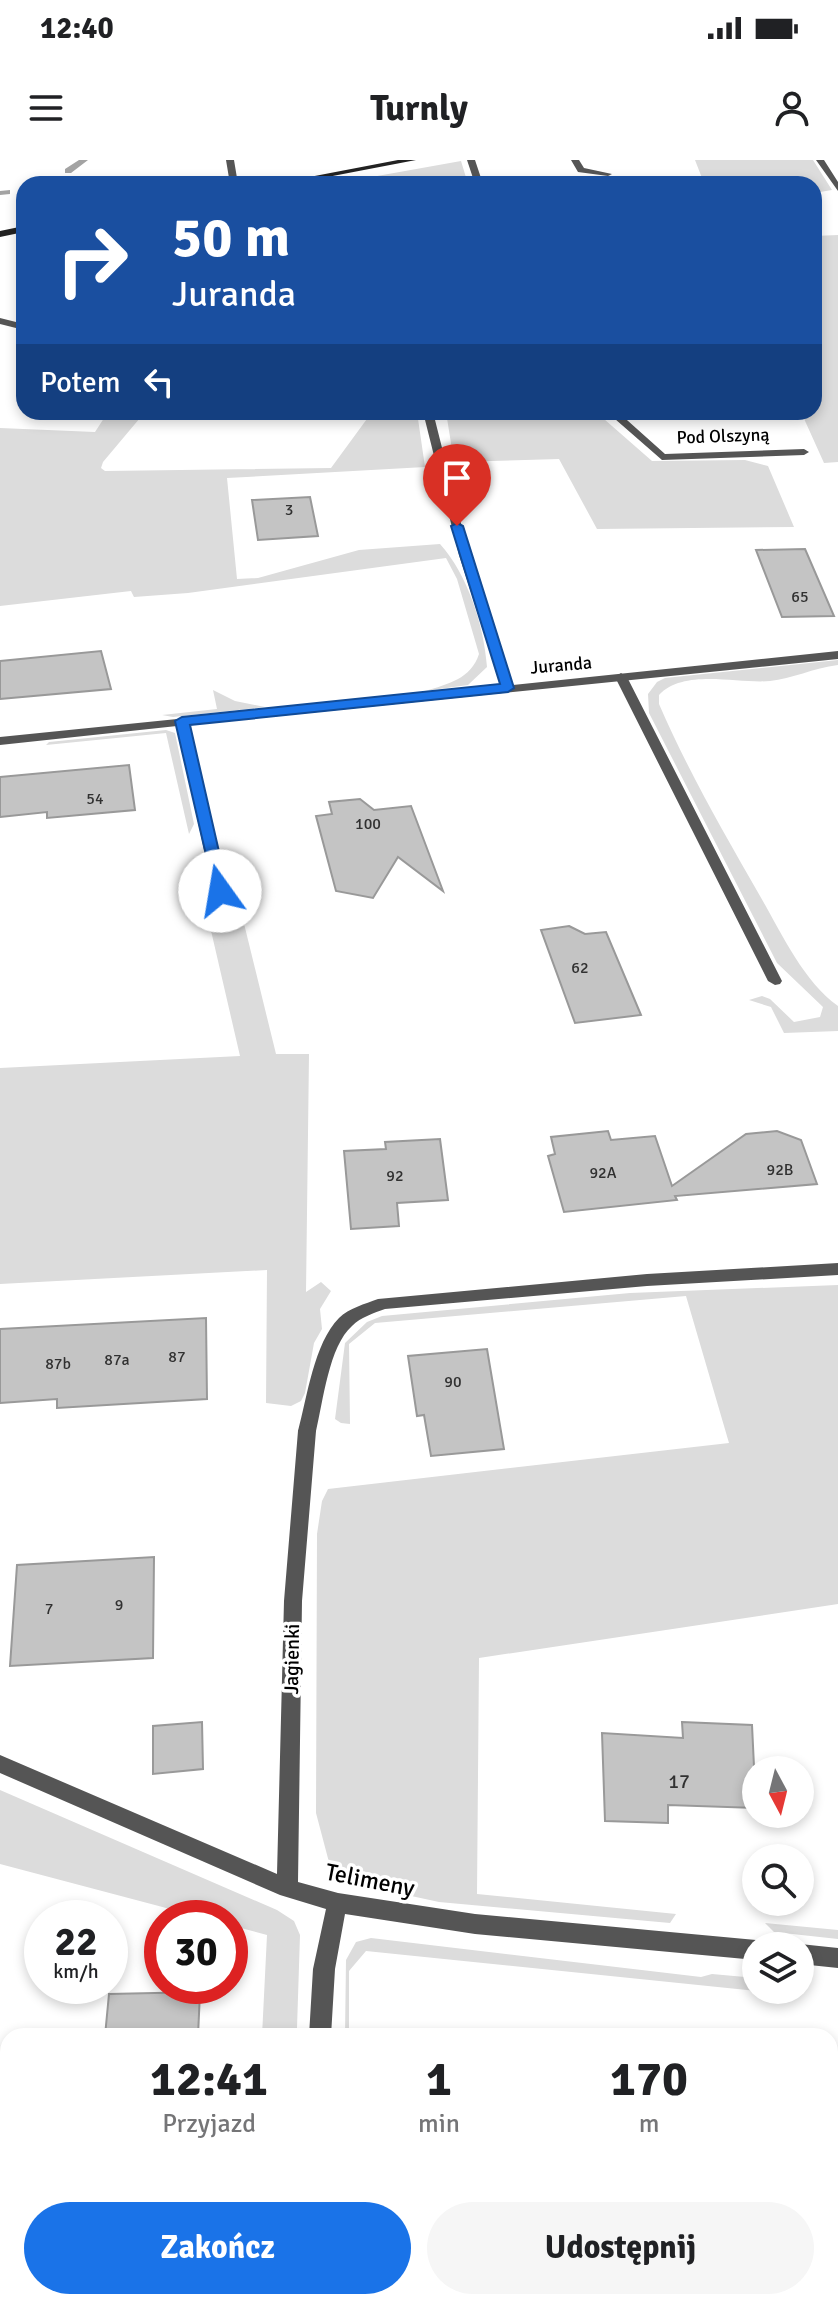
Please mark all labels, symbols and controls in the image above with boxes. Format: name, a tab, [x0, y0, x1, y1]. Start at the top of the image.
text: 12:40	[40, 10, 114, 47]
icon: menu	[24, 86, 68, 130]
text: Turnly	[370, 86, 468, 131]
icon: person	[770, 86, 814, 130]
text: 50 m	[172, 203, 290, 272]
icon: right	[40, 208, 144, 312]
text: Juranda	[172, 272, 296, 317]
icon: left	[137, 360, 181, 404]
text: Potem	[40, 364, 121, 401]
street label: Pod Olszyną	[676, 423, 770, 449]
pin	[423, 444, 491, 526]
icon: arrive	[435, 456, 479, 500]
house number: 3	[285, 500, 293, 520]
house number: 65	[791, 587, 809, 607]
street label: Juranda	[529, 651, 593, 679]
house number: 54	[86, 789, 104, 809]
house number: 100	[355, 814, 381, 834]
position arrow	[178, 849, 262, 933]
house number: 62	[571, 958, 589, 978]
house number: 92B	[767, 1160, 793, 1180]
house number: 92A	[589, 1163, 617, 1183]
house number: 92	[386, 1166, 404, 1186]
house number: 87	[168, 1347, 186, 1367]
house number: 87a	[104, 1350, 130, 1370]
house number: 87b	[45, 1354, 71, 1374]
house number: 90	[444, 1372, 462, 1392]
house number: 9	[115, 1595, 123, 1615]
house number: 7	[45, 1599, 53, 1619]
street label: Jagienki	[279, 1623, 305, 1695]
north arrow	[742, 1756, 814, 1828]
map controls	[742, 1756, 814, 2004]
house number: 17	[668, 1769, 690, 1794]
button: search	[742, 1844, 814, 1916]
street label: Telimeny	[323, 1857, 417, 1903]
speed limit sign: 30	[144, 1900, 248, 2004]
text: 22	[54, 1917, 98, 1967]
button: layers	[742, 1932, 814, 2004]
text: km/h	[53, 1959, 99, 1984]
text: 12:41	[150, 2050, 268, 2109]
text: 1	[426, 2050, 452, 2109]
text: 170	[610, 2050, 688, 2109]
text: Przyjazd	[162, 2108, 256, 2140]
text: min	[418, 2108, 460, 2140]
text: m	[639, 2108, 659, 2140]
button: Zakończ	[24, 2202, 411, 2294]
button: Udostępnij	[427, 2202, 814, 2294]

